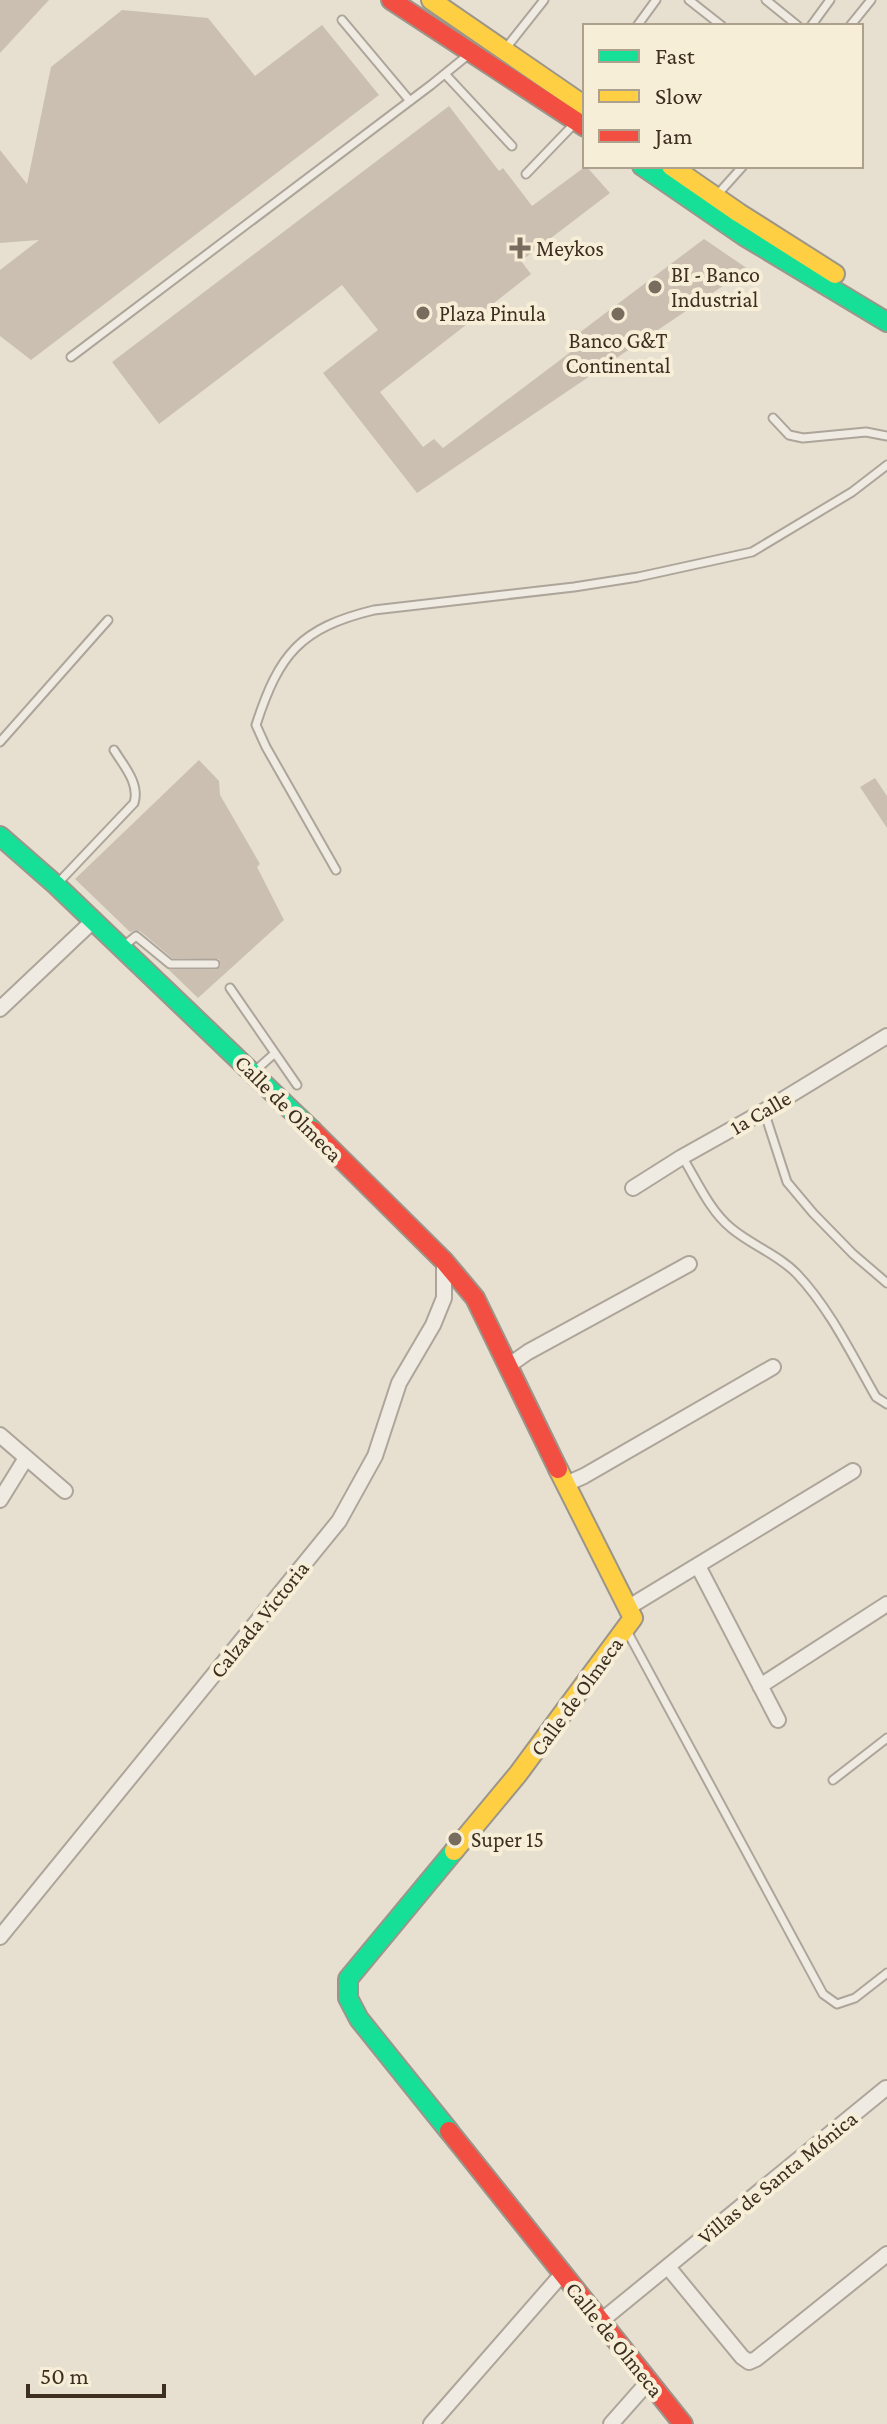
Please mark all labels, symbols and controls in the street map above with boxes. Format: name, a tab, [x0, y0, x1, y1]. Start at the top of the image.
legend	[583, 24, 863, 168]
text: Fast	[655, 42, 696, 69]
text: Slow	[655, 82, 702, 109]
text: Jam	[653, 122, 693, 149]
place label: Meykos	[536, 236, 604, 261]
marker: Meykos	[511, 239, 529, 257]
place label: BI - Banco Industrial	[671, 262, 760, 312]
marker: BI - Banco Industrial	[646, 278, 664, 296]
place label: Plaza Pinula	[439, 301, 546, 326]
marker: Plaza Pinula	[414, 304, 432, 322]
marker: Banco G&T Continental	[609, 305, 627, 323]
place label: Banco G&T Continental	[565, 328, 671, 378]
street label: Calle de Olmeca	[230, 1050, 347, 1167]
street label: 1a Calle	[725, 1085, 795, 1140]
street label: Calzada Victoria	[205, 1556, 314, 1683]
street label: Calle de Olmeca	[525, 1632, 628, 1761]
place label: Super 15	[471, 1827, 544, 1852]
marker: Super 15	[446, 1830, 464, 1848]
street label: Villas de Santa Mónica	[693, 2105, 862, 2249]
street label: Calle de Olmeca	[561, 2277, 669, 2402]
scale bar	[28, 2348, 164, 2398]
text: 50 m	[40, 2362, 89, 2389]

